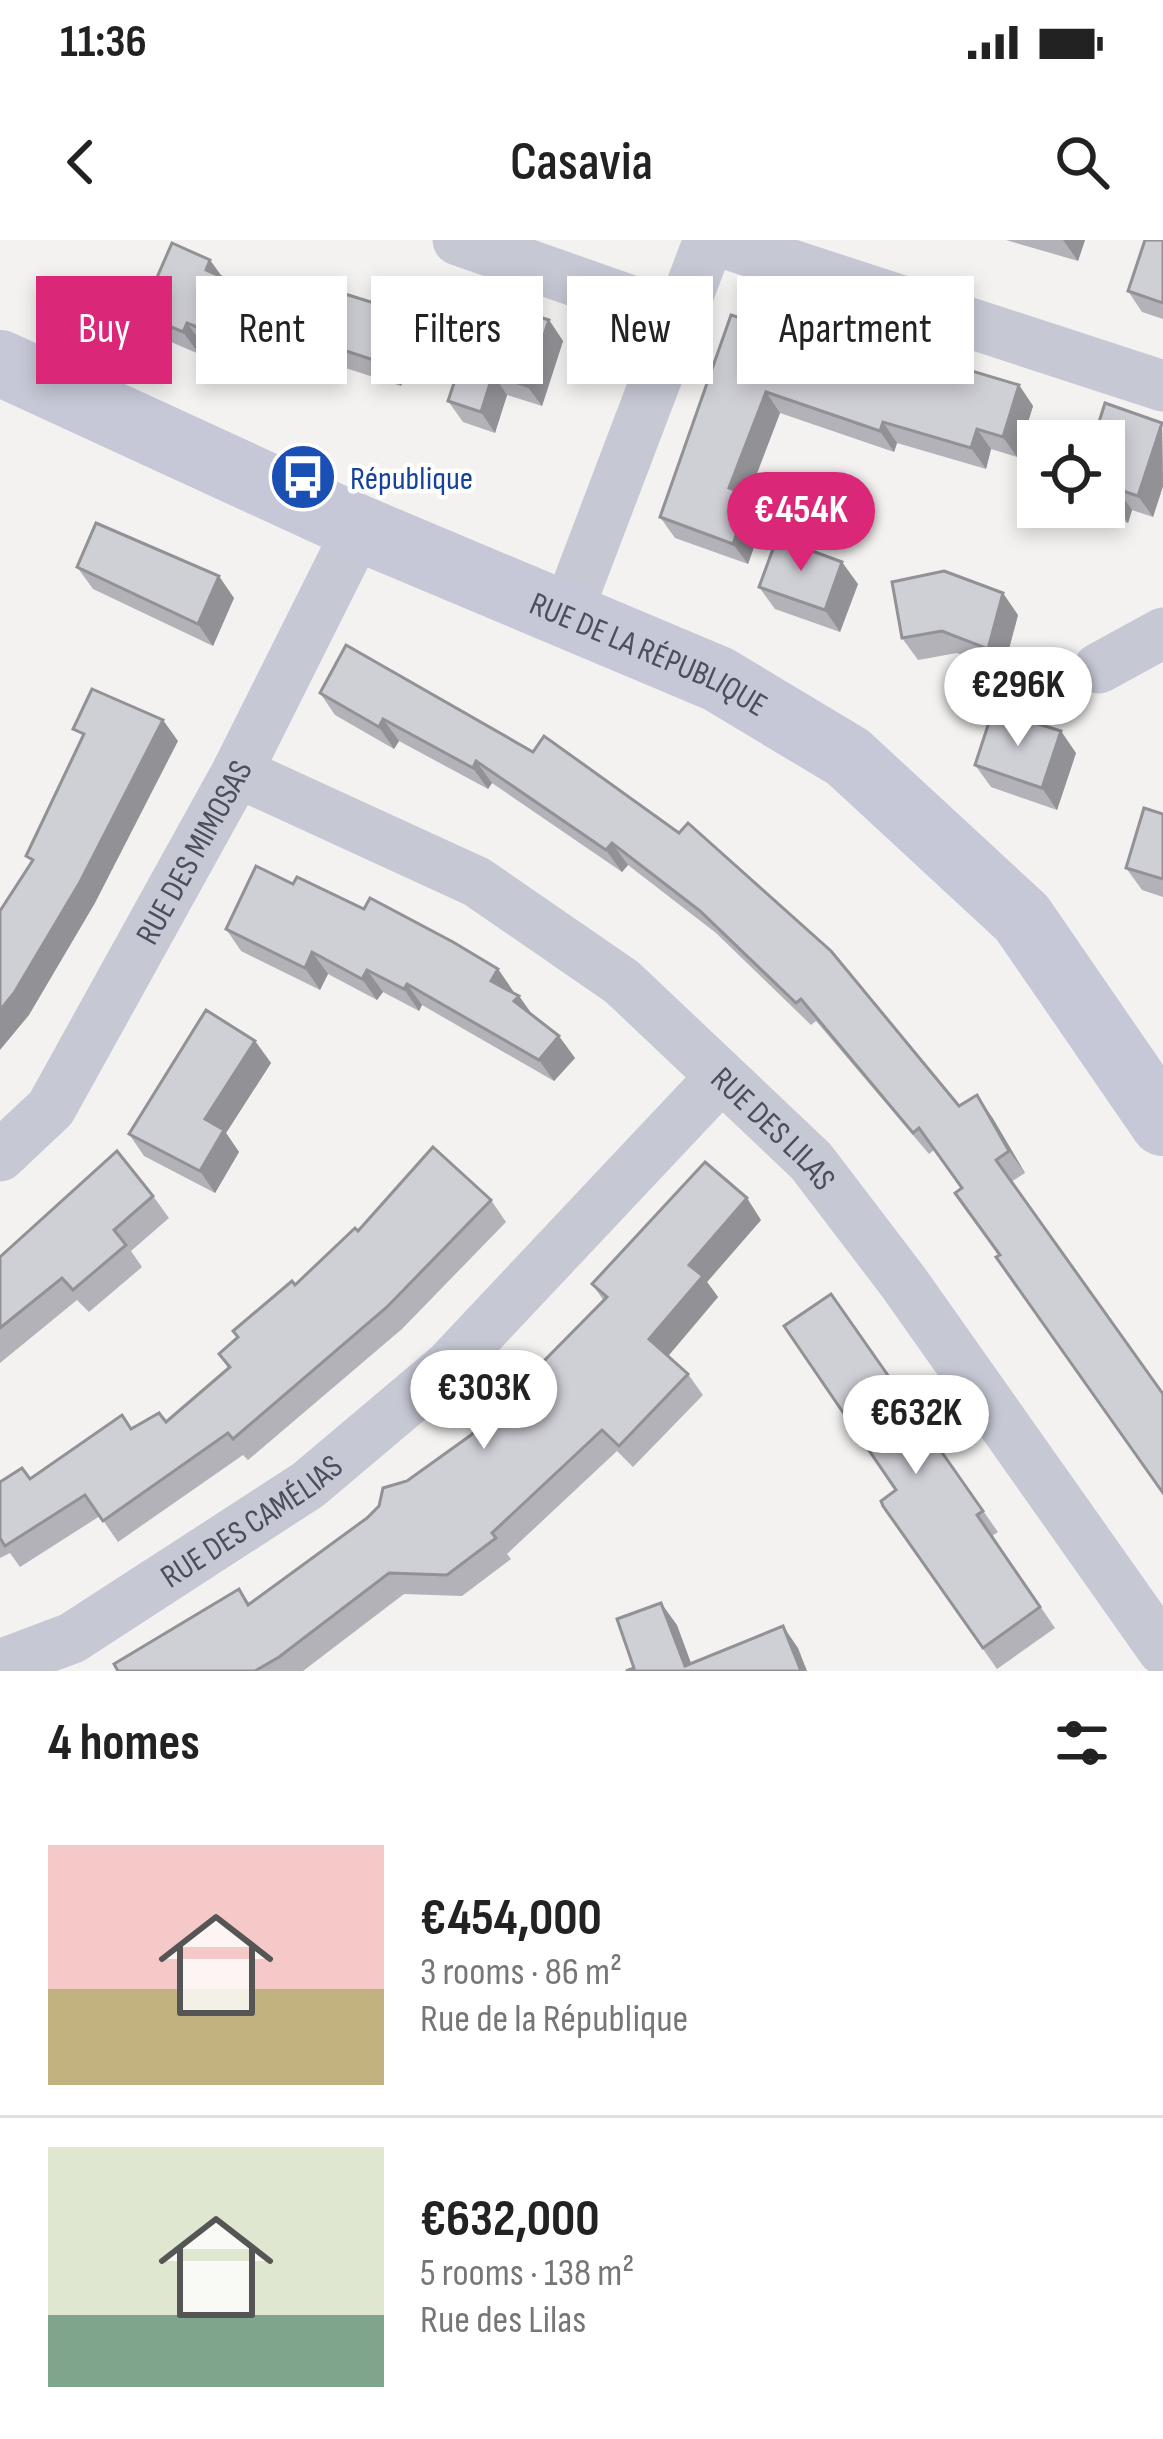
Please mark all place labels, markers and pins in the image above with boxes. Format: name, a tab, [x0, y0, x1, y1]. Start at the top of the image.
bus stop icon: République	[268, 442, 338, 512]
place label: République	[350, 459, 473, 499]
pin: €454K	[717, 472, 885, 574]
pin: €296K	[934, 647, 1102, 749]
pin: €303K	[400, 1350, 568, 1452]
pin: €632K	[832, 1375, 1000, 1477]

